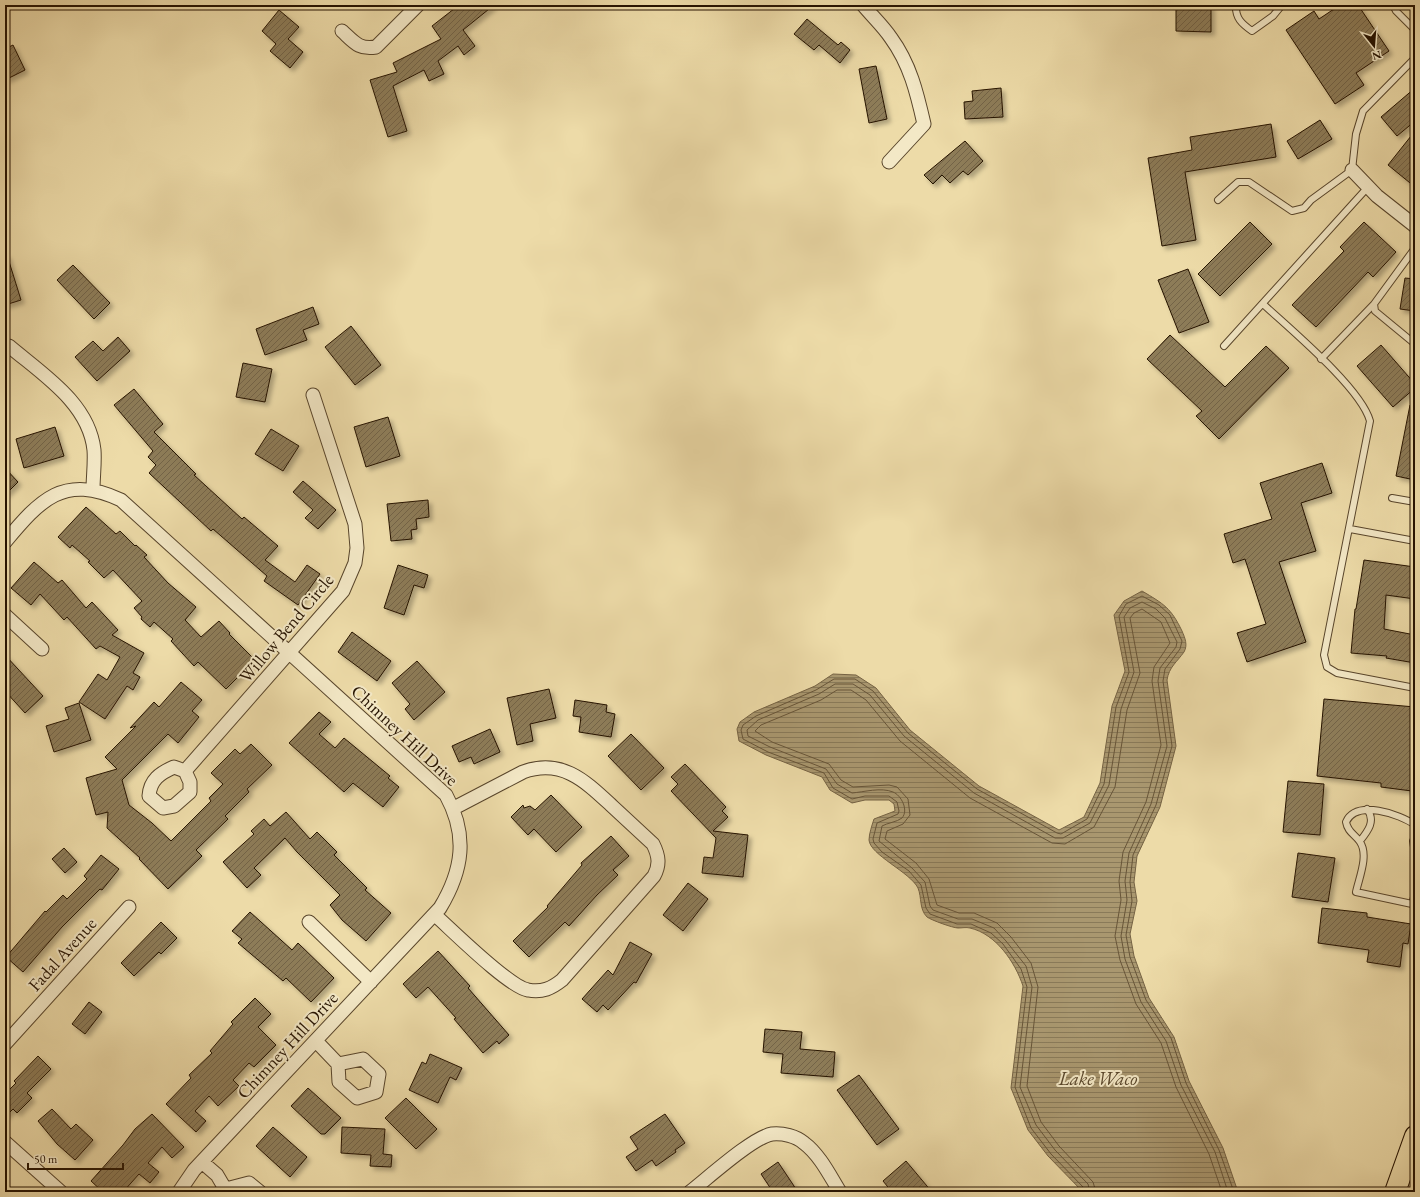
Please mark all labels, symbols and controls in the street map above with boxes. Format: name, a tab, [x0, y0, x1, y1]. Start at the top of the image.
north arrow	[1354, 26, 1394, 66]
text: N	[1371, 48, 1383, 64]
street label: Willow Bend Circle	[234, 569, 338, 687]
street label: Chimney Hill Drive	[347, 679, 463, 791]
street label: Fadal Avenue	[23, 912, 101, 996]
street label: Chimney Hill Drive	[231, 987, 343, 1103]
water label: Lake Waco	[1058, 1066, 1137, 1091]
scale bar	[28, 1145, 123, 1171]
text: 50 m	[34, 1151, 58, 1167]

